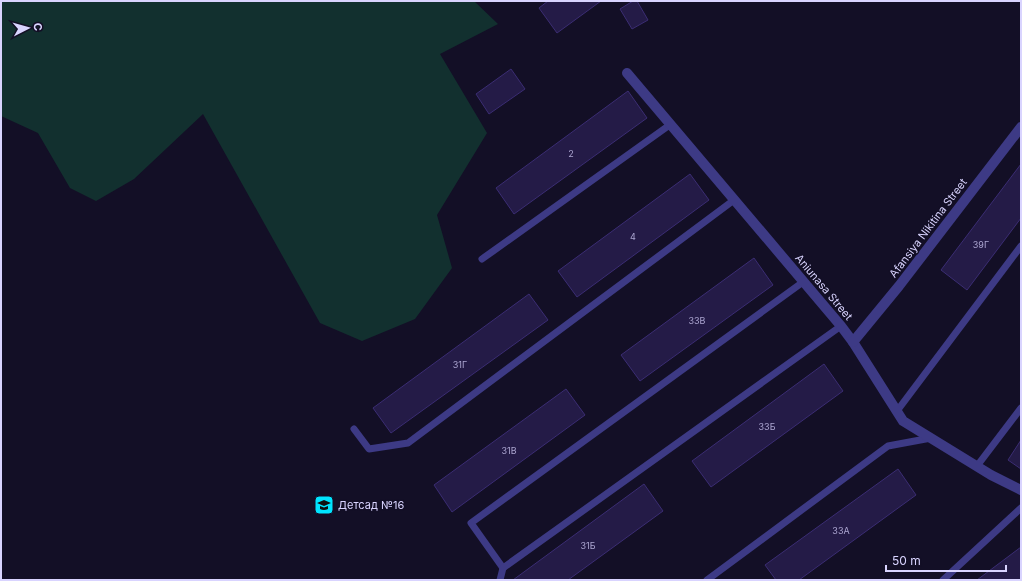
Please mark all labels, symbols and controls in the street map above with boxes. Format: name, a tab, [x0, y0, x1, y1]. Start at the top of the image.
north arrow	[8, 8, 48, 48]
text: С	[31, 22, 45, 32]
house number: 2	[568, 148, 574, 159]
street label: Afansiya Nikitina Street	[886, 175, 970, 280]
house number: 4	[630, 231, 636, 242]
house number: 39Г	[973, 239, 989, 250]
street label: Aniunasa Street	[792, 251, 856, 323]
house number: 33В	[688, 315, 706, 326]
house number: 31Г	[453, 359, 467, 370]
house number: 33Б	[759, 421, 776, 432]
house number: 31В	[501, 445, 517, 456]
school or university icon: Детсад №16	[313, 494, 335, 516]
place label: Детсад №16	[338, 498, 404, 512]
house number: 33А	[832, 525, 850, 536]
house number: 31Б	[580, 540, 596, 551]
scale bar	[886, 547, 1006, 573]
text: 50 m	[892, 553, 921, 568]

